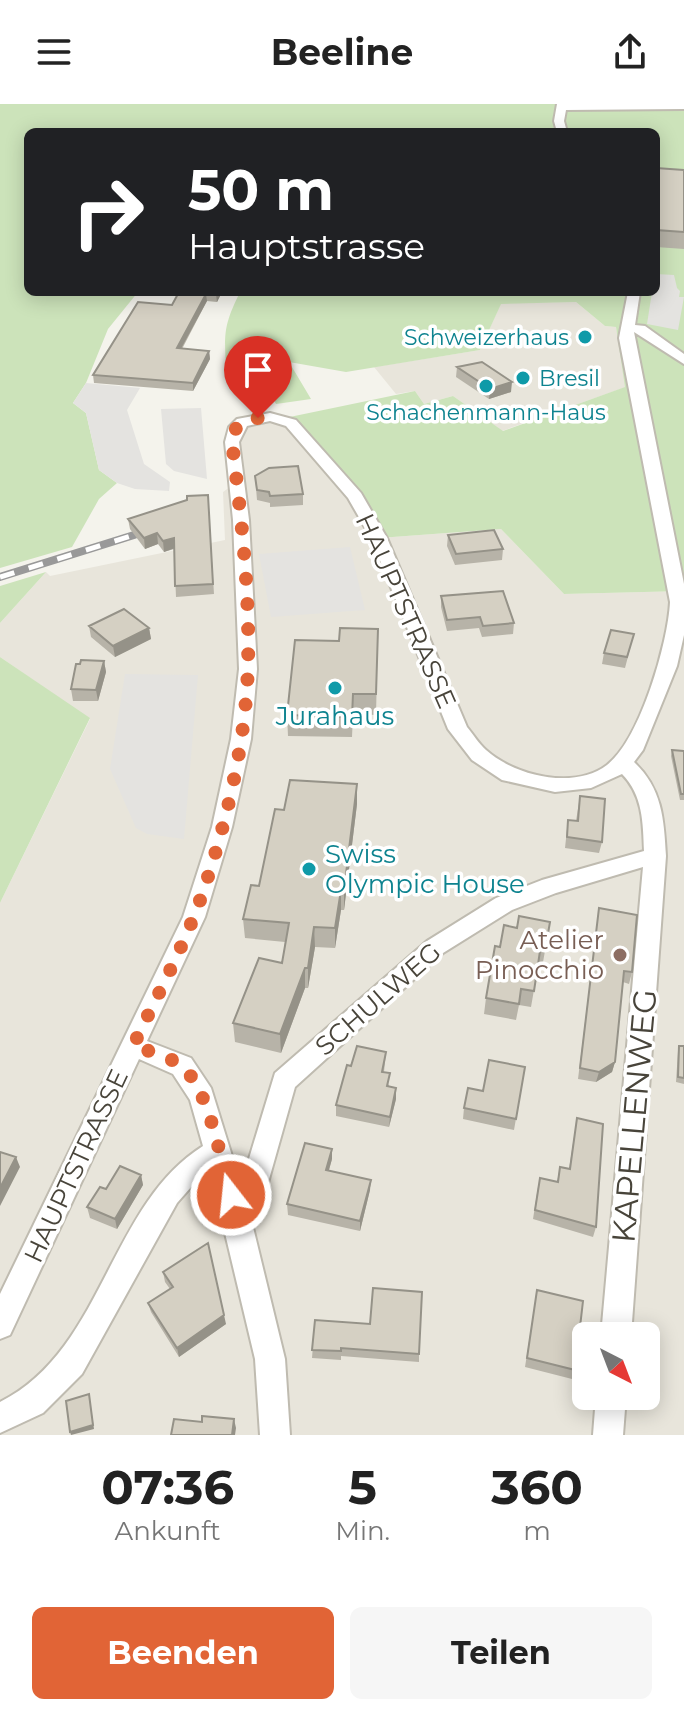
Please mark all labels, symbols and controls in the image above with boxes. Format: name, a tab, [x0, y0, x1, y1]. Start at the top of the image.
icon: menu	[32, 30, 76, 74]
text: Beeline	[271, 30, 413, 74]
icon: share	[608, 30, 652, 74]
text: 50 m	[188, 156, 334, 224]
icon: right	[56, 160, 160, 264]
text: Hauptstrasse	[188, 224, 425, 268]
place label: Schweizerhaus	[404, 324, 569, 351]
marker: Schweizerhaus	[576, 328, 594, 346]
pin	[224, 336, 292, 418]
icon: arrive	[236, 348, 280, 392]
place label: Bresil	[539, 365, 600, 392]
marker: Bresil	[514, 369, 532, 387]
marker: Schachenmann-Haus	[477, 377, 495, 395]
place label: Schachenmann-Haus	[366, 399, 606, 426]
street label: HAUPTSTRASSE	[349, 509, 463, 713]
marker: Jurahaus	[326, 679, 344, 697]
place label: Jurahaus	[275, 700, 394, 732]
place label: Swiss Olympic House	[325, 838, 525, 900]
marker: Swiss Olympic House	[300, 860, 318, 878]
place label: Atelier Pinocchio	[475, 924, 604, 986]
street label: SCHULWEG	[309, 936, 447, 1062]
marker: Atelier Pinocchio	[611, 946, 629, 964]
street label: KAPELLENWEG	[603, 987, 665, 1245]
street label: HAUPTSTRASSE	[17, 1064, 135, 1268]
position arrow	[189, 1153, 273, 1237]
north arrow	[572, 1322, 660, 1410]
map controls	[572, 1322, 660, 1410]
text: 07:36	[101, 1458, 234, 1516]
text: 5	[348, 1458, 377, 1516]
text: 360	[491, 1458, 583, 1516]
text: Ankunft	[115, 1515, 221, 1547]
text: Min.	[335, 1515, 390, 1547]
text: m	[523, 1515, 551, 1547]
button: Beenden	[32, 1607, 334, 1699]
button: Teilen	[350, 1607, 652, 1699]

